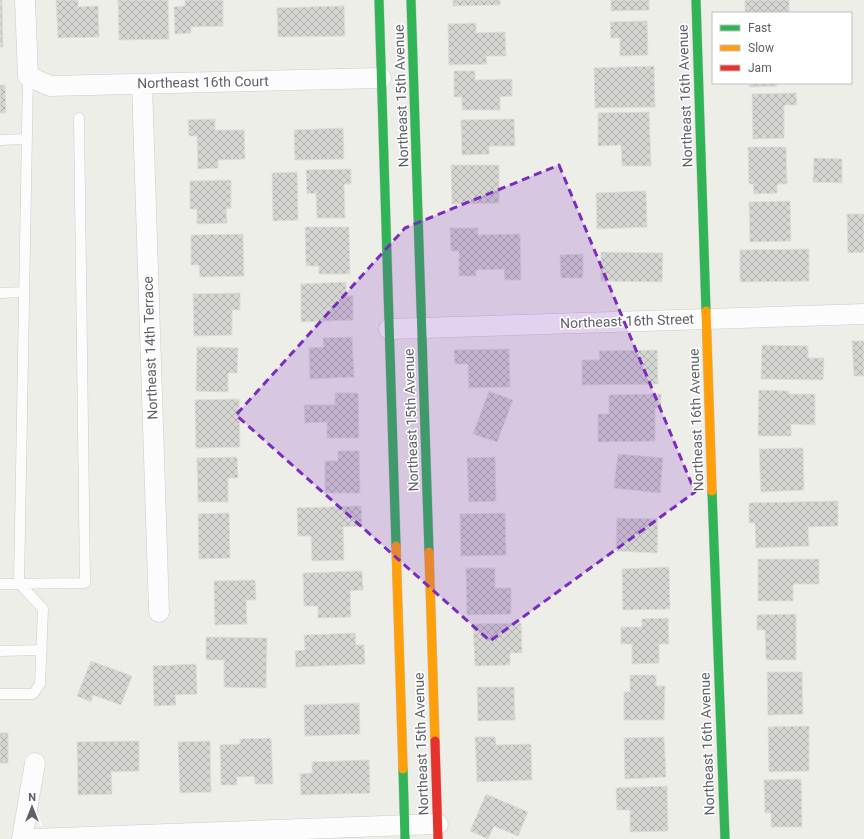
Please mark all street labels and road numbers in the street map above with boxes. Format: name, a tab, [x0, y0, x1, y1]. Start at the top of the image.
street label: Northeast 15th Avenue	[391, 24, 411, 168]
street label: Northeast 16th Avenue	[675, 24, 695, 168]
street label: Northeast 16th Court	[137, 73, 269, 91]
street label: Northeast 14th Terrace	[139, 276, 161, 420]
street label: Northeast 16th Street	[560, 311, 695, 331]
street label: Northeast 15th Avenue	[401, 348, 421, 492]
street label: Northeast 16th Avenue	[686, 348, 706, 492]
street label: Northeast 15th Avenue	[411, 672, 431, 816]
street label: Northeast 16th Avenue	[697, 672, 717, 816]

